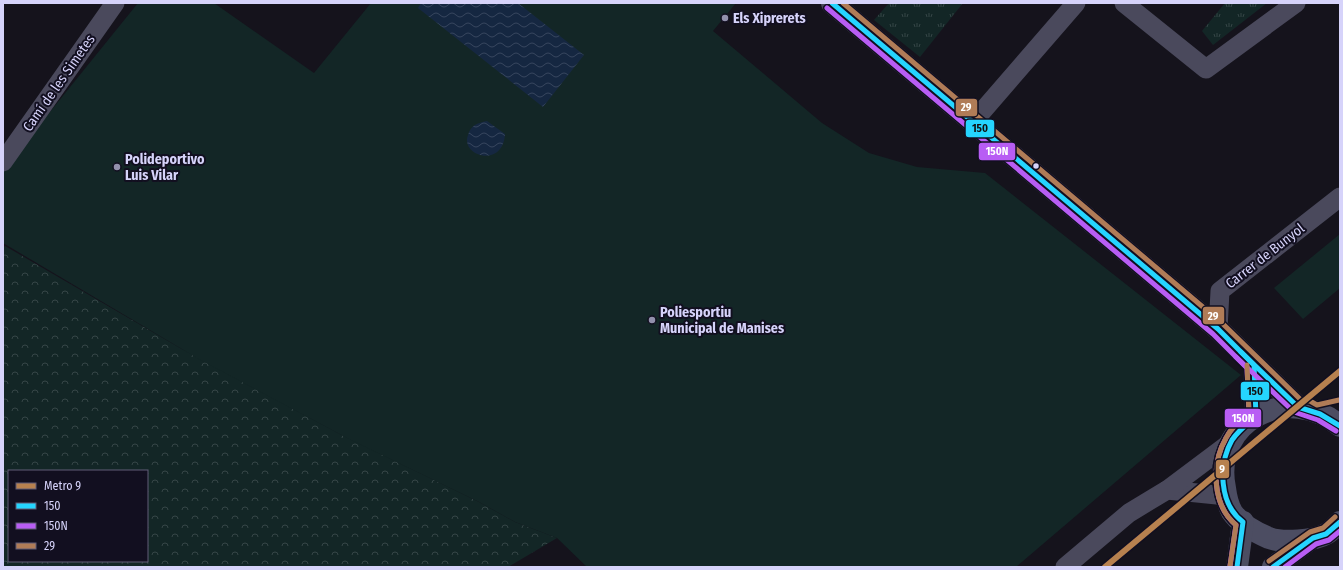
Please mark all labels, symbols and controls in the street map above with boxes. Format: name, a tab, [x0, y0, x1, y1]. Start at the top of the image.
place label: Els Xiprerets	[733, 10, 806, 27]
marker: Els Xiprerets	[720, 13, 730, 23]
street label: Camí de les Simetes	[19, 31, 99, 135]
line badge: 29	[955, 98, 978, 117]
text: 29	[960, 101, 972, 114]
line badge: 150	[965, 119, 995, 138]
text: 150	[972, 122, 988, 135]
line badge: 150N	[978, 142, 1016, 161]
text: 150N	[986, 145, 1008, 158]
place label: Polideportivo Luis Vilar	[125, 151, 205, 184]
unlabelled marker	[1031, 161, 1041, 171]
marker: Polideportivo Luis Vilar	[112, 162, 122, 172]
street label: Carrer de Bunyol	[1222, 220, 1308, 292]
place label: Poliesportiu Municipal de Manises	[660, 304, 784, 337]
line badge: 29	[1202, 306, 1225, 325]
text: 29	[1207, 310, 1219, 323]
marker: Poliesportiu Municipal de Manises	[647, 315, 657, 325]
line badge: 150	[1240, 381, 1270, 401]
text: 150	[1247, 385, 1263, 398]
line badge: 150N	[1224, 408, 1262, 428]
text: 150N	[1232, 412, 1254, 425]
line badge: 9	[1215, 459, 1230, 479]
text: 9	[1219, 463, 1225, 476]
legend	[8, 470, 148, 562]
text: Metro 9	[44, 479, 81, 493]
text: 150	[44, 499, 60, 513]
text: 150N	[44, 519, 68, 533]
text: 29	[44, 539, 55, 553]

